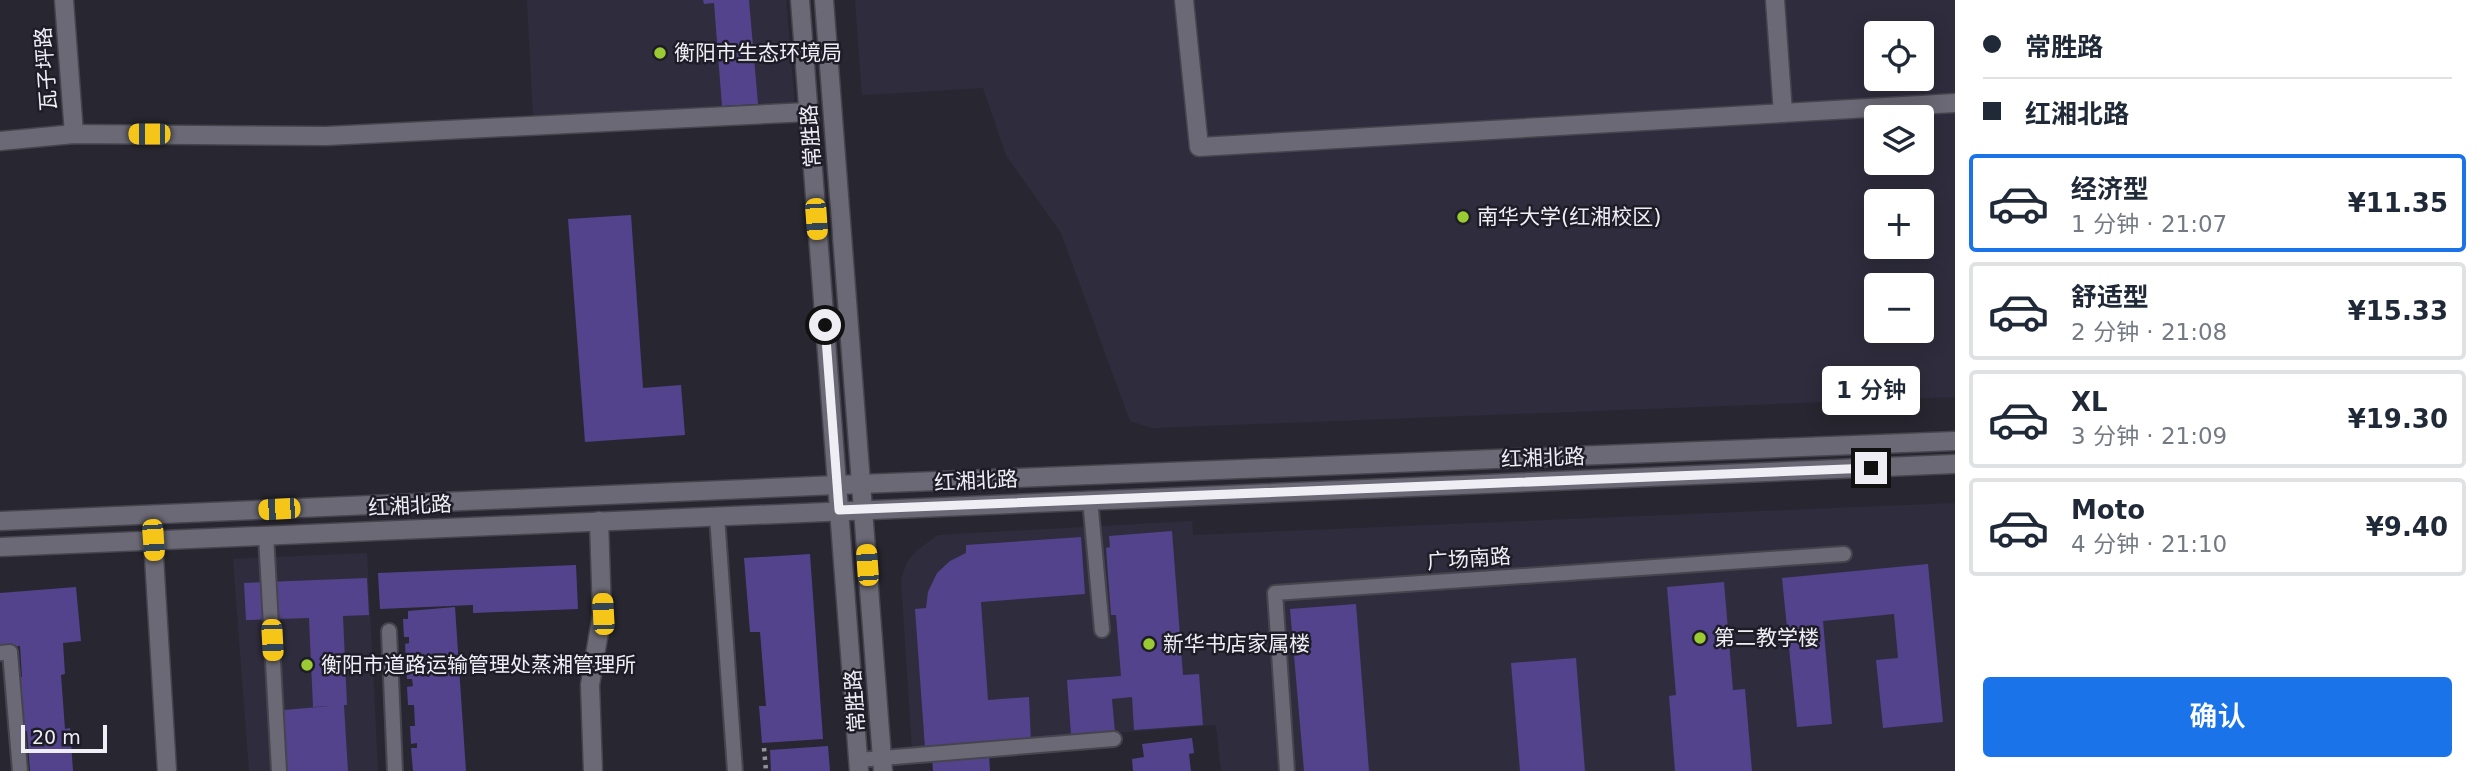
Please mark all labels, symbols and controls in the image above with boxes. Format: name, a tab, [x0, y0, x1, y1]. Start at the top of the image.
map controls	[1864, 21, 1934, 343]
button: locate	[1864, 21, 1934, 91]
street label: 瓦子坪路	[31, 26, 61, 112]
text: 常胜路	[2025, 32, 2103, 62]
place label: 衡阳市生态环境局	[674, 41, 842, 65]
marker: 衡阳市生态环境局	[652, 45, 668, 61]
text: 红湘北路	[2025, 99, 2129, 129]
street label: 常胜路	[797, 104, 825, 168]
button: layers	[1864, 105, 1934, 175]
car	[129, 124, 171, 145]
icon: car	[1987, 172, 2050, 235]
text: 经济型	[2071, 174, 2149, 204]
text: ¥11.35	[2348, 188, 2448, 218]
button: +	[1864, 189, 1934, 259]
car	[805, 197, 828, 241]
place label: 南华大学(红湘校区)	[1477, 205, 1661, 229]
marker: 南华大学(红湘校区)	[1455, 209, 1471, 225]
text: 1 分钟 · 21:07	[2071, 211, 2227, 237]
button: −	[1864, 273, 1934, 343]
icon: car	[1987, 280, 2050, 343]
text: 舒适型	[2071, 282, 2149, 312]
text: ¥15.33	[2348, 296, 2448, 326]
route start	[809, 309, 841, 341]
text: 2 分钟 · 21:08	[2071, 319, 2227, 345]
callout: 1 分钟	[1822, 366, 1920, 416]
text: 1 分钟	[1836, 377, 1906, 403]
text: XL	[2071, 387, 2108, 417]
icon: car	[1987, 388, 2050, 451]
text: ¥19.30	[2348, 404, 2448, 434]
text: 3 分钟 · 21:09	[2071, 423, 2227, 449]
street label: 红湘北路	[1501, 445, 1585, 471]
route end	[1855, 452, 1887, 484]
street label: 红湘北路	[933, 467, 1019, 495]
street label: 红湘北路	[367, 492, 453, 520]
text: Moto	[2071, 495, 2145, 525]
icon: car	[1987, 496, 2050, 559]
car	[258, 497, 301, 521]
text: ¥9.40	[2366, 512, 2448, 542]
car	[142, 518, 165, 562]
text: 4 分钟 · 21:10	[2071, 531, 2227, 557]
car	[856, 543, 879, 587]
street label: 广场南路	[1426, 544, 1512, 574]
car	[592, 592, 615, 636]
car	[261, 618, 284, 662]
place label: 第二教学楼	[1714, 626, 1819, 650]
marker: 第二教学楼	[1692, 630, 1708, 646]
place label: 新华书店家属楼	[1163, 632, 1310, 656]
marker: 新华书店家属楼	[1141, 636, 1157, 652]
place label: 衡阳市道路运输管理处蒸湘管理所	[321, 653, 636, 677]
marker: 衡阳市道路运输管理处蒸湘管理所	[299, 657, 315, 673]
street label: 常胜路	[841, 669, 869, 733]
button: 确认	[1983, 677, 2452, 757]
scale bar	[21, 722, 107, 754]
text: 20 m	[32, 726, 81, 748]

